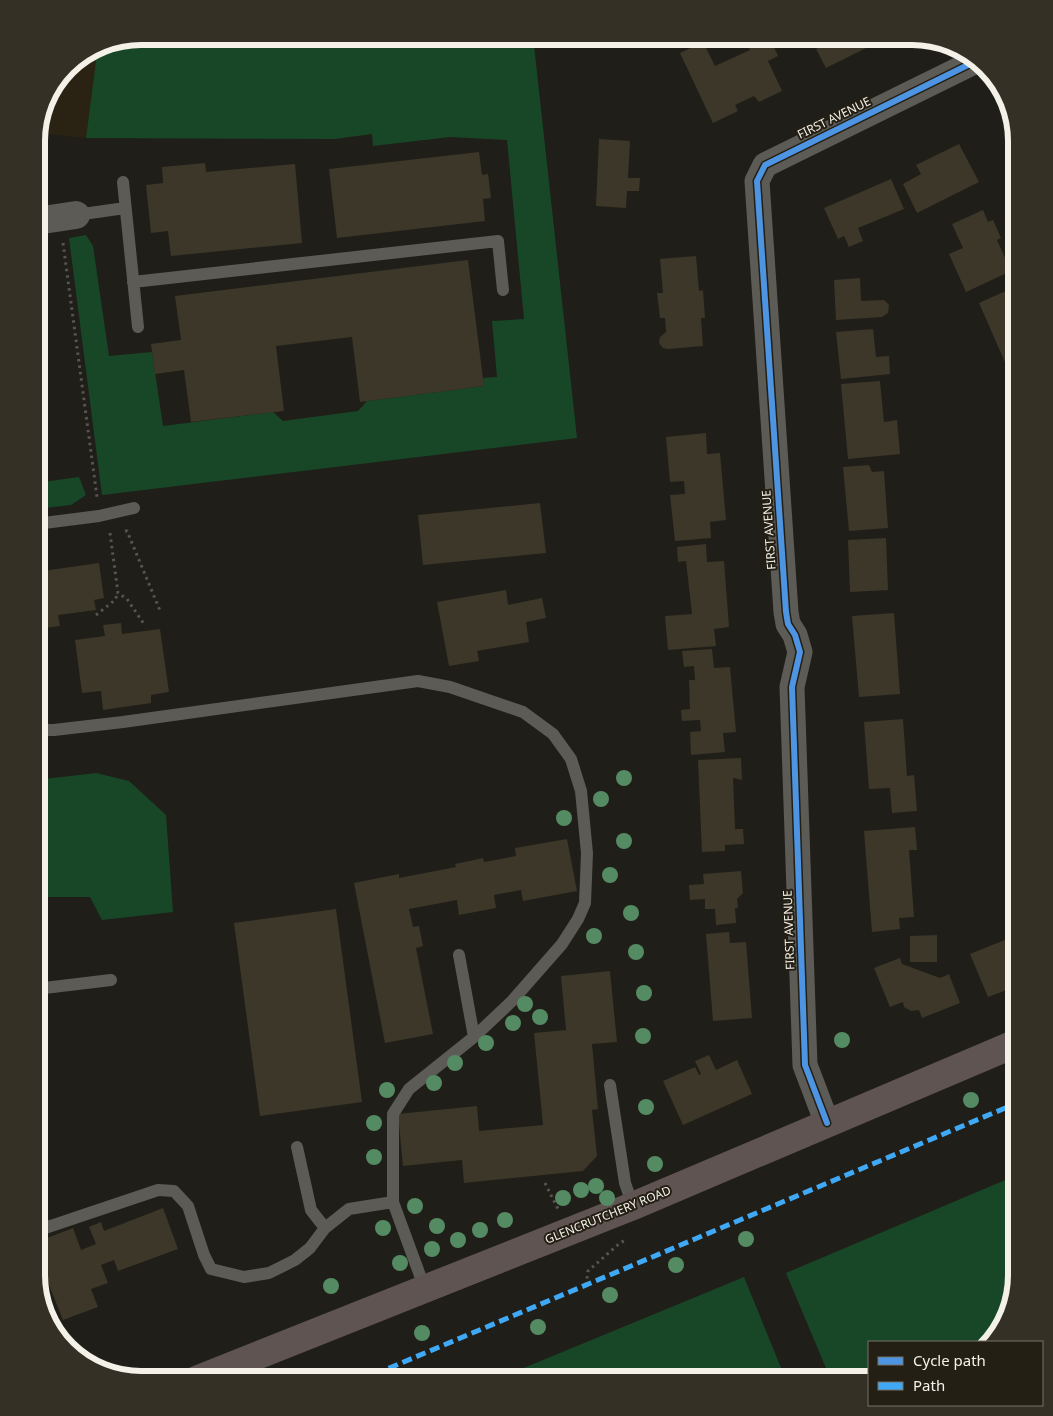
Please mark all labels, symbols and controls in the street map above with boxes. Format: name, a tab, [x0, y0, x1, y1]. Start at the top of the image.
street label: FIRST AVENUE	[794, 92, 873, 143]
street label: FIRST AVENUE	[757, 490, 780, 570]
street label: FIRST AVENUE	[779, 890, 798, 970]
street label: GLENCRUTCHERY ROAD	[542, 1181, 674, 1248]
legend	[868, 1341, 1043, 1406]
text: Cycle path	[913, 1350, 986, 1370]
text: Path	[913, 1375, 945, 1395]

